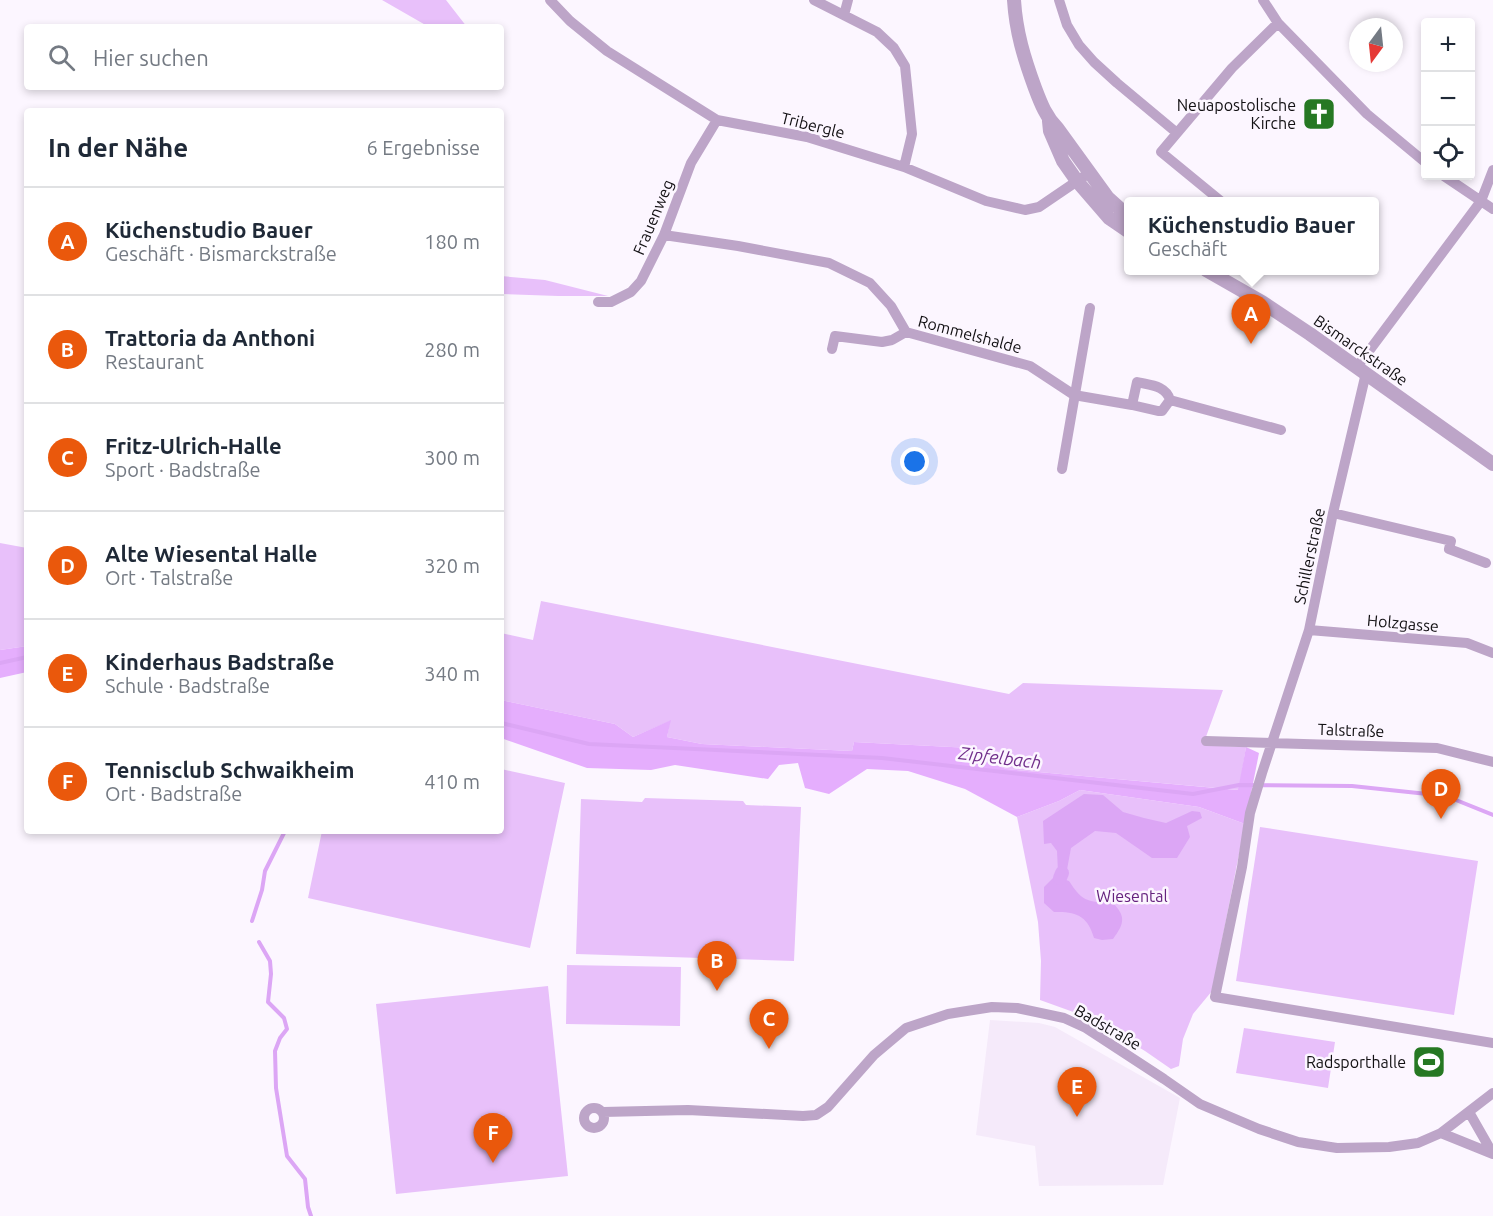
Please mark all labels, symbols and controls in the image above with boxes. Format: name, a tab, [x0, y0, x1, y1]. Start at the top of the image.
north arrow	[1349, 18, 1403, 72]
map controls	[1421, 18, 1475, 180]
button: +	[1421, 18, 1475, 72]
search box	[24, 24, 504, 90]
icon: search	[45, 41, 78, 74]
text: Hier suchen	[93, 45, 209, 70]
button: −	[1421, 72, 1475, 126]
place label: Neuapostolische Kirche	[1177, 96, 1296, 132]
church icon: Neuapostolische Kirche	[1301, 96, 1337, 132]
street label: Tribergle	[779, 108, 847, 142]
button: locate	[1421, 126, 1475, 180]
text: In der Nähe	[48, 133, 188, 162]
text: 6 Ergebnisse	[366, 136, 480, 159]
street label: Frauenweg	[629, 177, 677, 257]
popup	[1124, 197, 1379, 275]
text: Küchenstudio Bauer	[1148, 212, 1355, 237]
text: Küchenstudio Bauer	[105, 217, 313, 242]
text: A	[60, 230, 75, 253]
text: 180 m	[424, 230, 480, 253]
text: Geschäft	[1148, 237, 1227, 260]
text: Geschäft · Bismarckstraße	[105, 242, 337, 265]
pin: A	[1232, 294, 1270, 344]
street label: Bismarckstraße	[1311, 311, 1411, 389]
street label: Rommelshalde	[916, 312, 1024, 356]
text: Trattoria da Anthoni	[105, 325, 315, 350]
text: B	[61, 338, 74, 361]
text: 280 m	[424, 338, 480, 361]
text: Restaurant	[105, 350, 204, 373]
text: Fritz-Ulrich-Halle	[105, 433, 282, 458]
text: C	[61, 446, 74, 469]
text: 300 m	[424, 446, 480, 469]
your location	[900, 447, 929, 476]
text: Sport · Badstraße	[105, 458, 261, 481]
street label: Schillerstraße	[1290, 506, 1328, 606]
text: Alte Wiesental Halle	[105, 541, 317, 566]
text: D	[60, 554, 75, 577]
text: 320 m	[424, 554, 480, 577]
text: Ort · Talstraße	[105, 566, 233, 589]
street label: Holzgasse	[1366, 611, 1440, 635]
text: Kinderhaus Badstraße	[105, 649, 334, 674]
text: E	[62, 662, 73, 685]
text: 340 m	[424, 662, 480, 685]
text: Schule · Badstraße	[105, 674, 270, 697]
street label: Talstraße	[1317, 720, 1385, 740]
water label: Zipfelbach	[957, 742, 1043, 773]
text: Tennisclub Schwaikheim	[105, 757, 354, 782]
text: F	[62, 770, 73, 793]
text: 410 m	[424, 770, 480, 793]
pin: D	[1422, 770, 1460, 819]
text: Ort · Badstraße	[105, 782, 242, 805]
park label: Wiesental	[1096, 887, 1168, 905]
pin: B	[698, 942, 736, 991]
pin: C	[750, 1000, 788, 1049]
street label: Badstraße	[1072, 1001, 1144, 1053]
sports icon: Radsporthalle	[1411, 1044, 1447, 1080]
place label: Radsporthalle	[1306, 1053, 1406, 1071]
pin: E	[1058, 1068, 1096, 1117]
pin: F	[474, 1114, 512, 1163]

